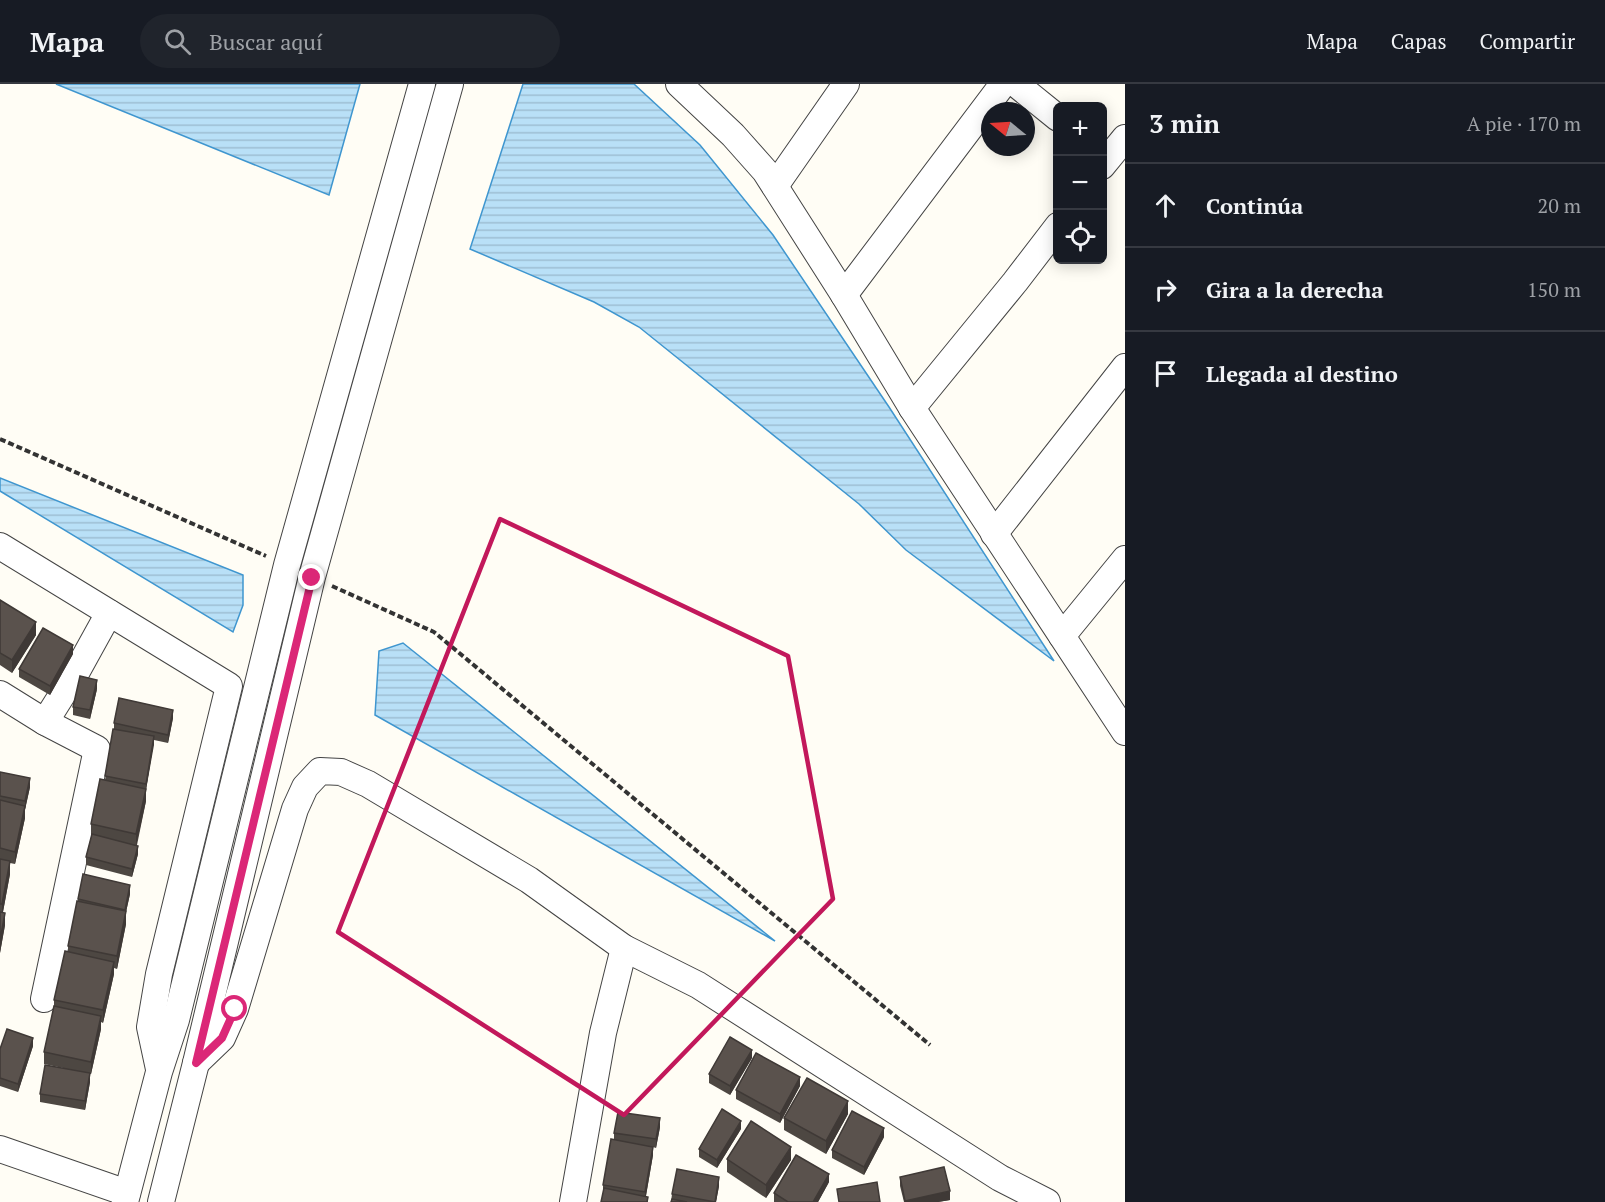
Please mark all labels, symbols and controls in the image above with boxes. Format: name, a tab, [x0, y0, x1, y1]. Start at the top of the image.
search box	[140, 14, 560, 68]
text: Mapa	[30, 23, 104, 60]
icon: search	[161, 25, 194, 58]
text: Buscar aquí	[209, 27, 323, 56]
text: Mapa	[1306, 27, 1358, 55]
text: Capas	[1391, 27, 1447, 55]
text: Compartir	[1480, 27, 1575, 55]
north arrow	[981, 102, 1035, 156]
map controls	[1053, 102, 1107, 264]
button: +	[1053, 102, 1107, 156]
text: 3 min	[1149, 106, 1220, 140]
text: A pie · 170 m	[1467, 110, 1581, 137]
button: −	[1053, 156, 1107, 210]
icon: ahead	[1149, 189, 1182, 222]
text: Continúa	[1206, 191, 1303, 220]
text: 20 m	[1538, 192, 1581, 219]
button: locate	[1053, 210, 1107, 264]
icon: right	[1149, 273, 1182, 306]
text: Gira a la derecha	[1206, 275, 1384, 304]
text: 150 m	[1527, 276, 1581, 303]
icon: arrive	[1149, 357, 1182, 390]
text: Llegada al destino	[1206, 359, 1398, 388]
route end	[298, 564, 324, 590]
route start	[221, 995, 247, 1021]

